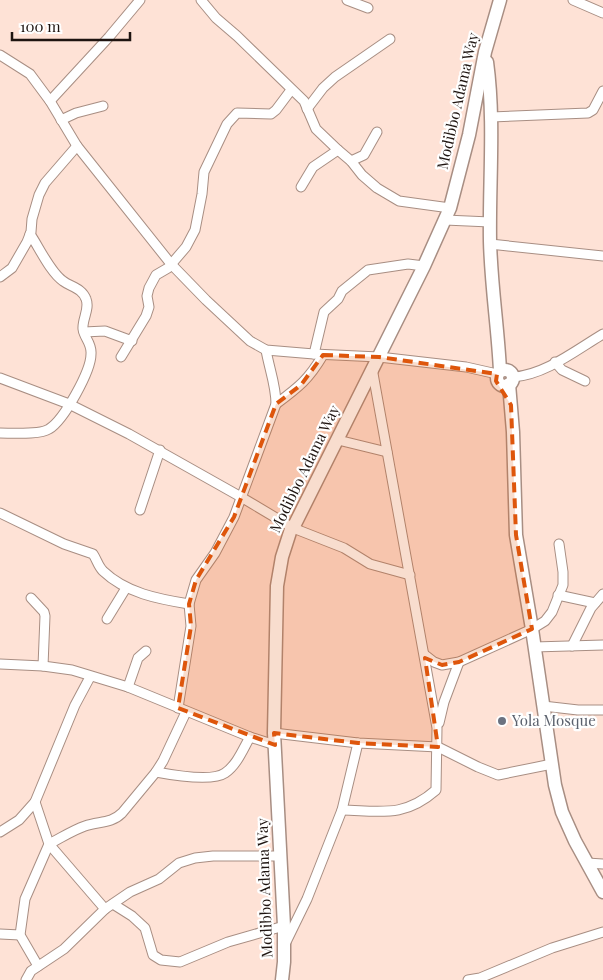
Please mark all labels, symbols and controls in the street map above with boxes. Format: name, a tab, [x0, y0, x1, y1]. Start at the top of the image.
scale bar	[12, 10, 130, 42]
text: 100 m	[20, 16, 61, 36]
street label: Modibbo Adama Way	[432, 30, 483, 171]
street label: Modibbo Adama Way	[264, 401, 344, 536]
place label: Yola Mosque	[511, 710, 596, 730]
marker: Yola Mosque	[496, 715, 508, 727]
street label: Modibbo Adama Way	[252, 817, 276, 958]

